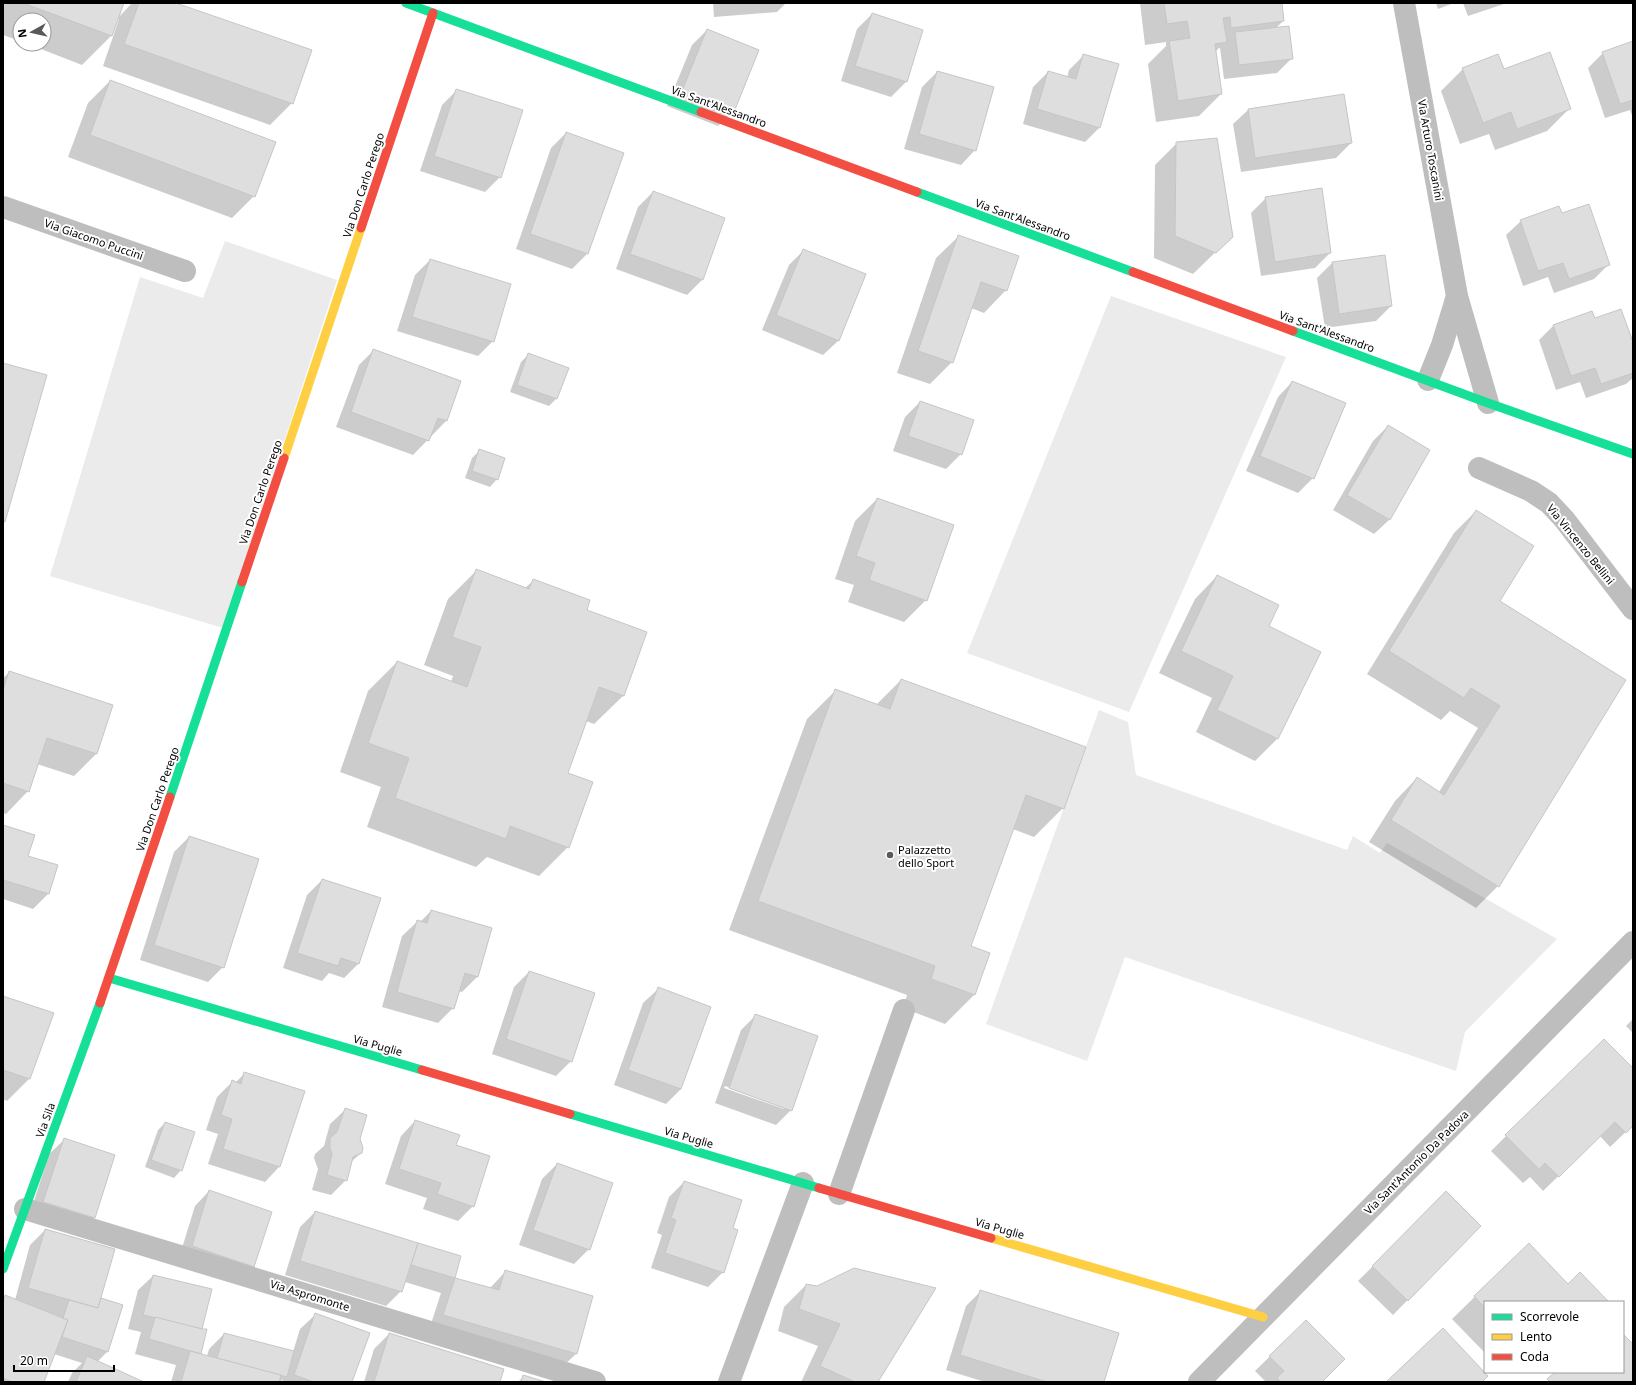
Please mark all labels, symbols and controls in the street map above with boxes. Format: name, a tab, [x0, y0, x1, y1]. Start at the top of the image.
north arrow	[12, 12, 52, 52]
text: N	[14, 28, 30, 39]
street label: Via Sant'Alessandro	[669, 82, 769, 130]
street label: Via Arturo Toscanini	[1415, 98, 1447, 202]
street label: Via Don Carlo Perego	[339, 130, 387, 239]
street label: Via Sant'Alessandro	[973, 195, 1073, 243]
street label: Via Giacomo Puccini	[43, 215, 145, 263]
street label: Via Sant'Alessandro	[1277, 307, 1377, 355]
street label: Via Don Carlo Perego	[235, 437, 285, 546]
street label: Via Vincenzo Bellini	[1544, 501, 1618, 587]
street label: Via Don Carlo Perego	[132, 744, 182, 853]
place label: Palazzetto dello Sport	[898, 842, 954, 870]
marker: Palazzetto dello Sport	[885, 850, 895, 860]
street label: Via Puglie	[352, 1031, 404, 1059]
street label: Via Sila	[32, 1100, 58, 1140]
street label: Via Sant'Antonio Da Padova	[1361, 1107, 1471, 1217]
street label: Via Puglie	[663, 1123, 715, 1151]
street label: Via Puglie	[974, 1214, 1026, 1242]
street label: Via Aspromonte	[268, 1276, 352, 1314]
legend	[1484, 1301, 1624, 1373]
text: Scorrevole	[1520, 1308, 1579, 1325]
text: Lento	[1520, 1328, 1552, 1345]
scale bar	[14, 1347, 114, 1373]
text: Coda	[1520, 1348, 1549, 1365]
text: 20 m	[20, 1352, 48, 1369]

